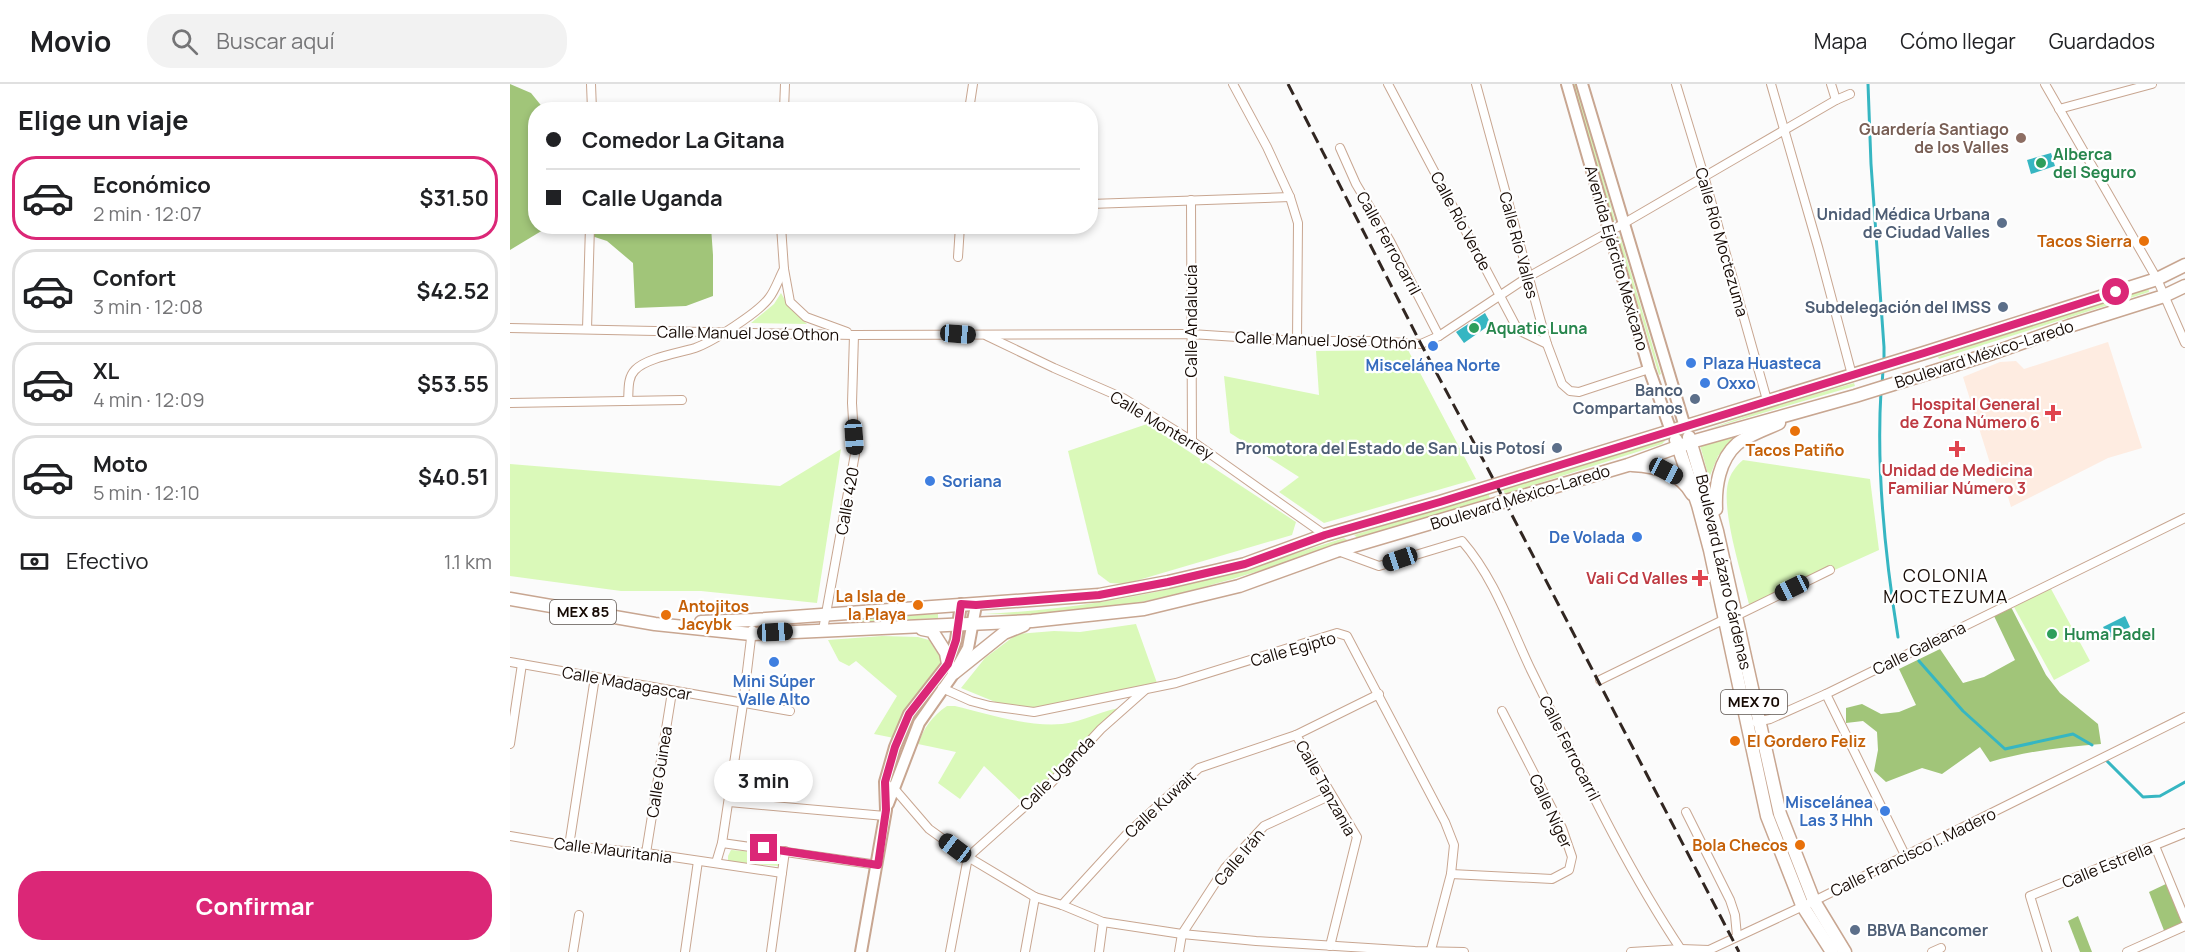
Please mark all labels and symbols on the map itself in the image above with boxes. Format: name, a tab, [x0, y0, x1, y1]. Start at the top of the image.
place label: Guardería Santiago de los Valles	[1859, 118, 2009, 158]
marker: Guardería Santiago de los Valles	[2014, 131, 2028, 145]
place label: Alberca del Seguro	[2053, 143, 2136, 183]
marker: Alberca del Seguro	[2034, 156, 2048, 170]
street label: Avenida Ejército Mexicano	[1580, 163, 1654, 353]
street label: Calle Río Moctezuma	[1690, 165, 1754, 319]
street label: Calle Río Verde	[1426, 168, 1496, 274]
street label: Calle Ferrocarril	[1351, 187, 1427, 299]
street label: Calle Río Valles	[1494, 189, 1544, 301]
place label: Unidad Médica Urbana de Ciudad Valles	[1816, 203, 1990, 243]
marker: Unidad Médica Urbana de Ciudad Valles	[1995, 216, 2009, 230]
place label: Tacos Sierra	[2037, 230, 2132, 252]
marker: Tacos Sierra	[2137, 234, 2151, 248]
street label: Calle Andalucía	[1180, 265, 1202, 377]
route start	[2102, 278, 2129, 305]
place label: Subdelegación del IMSS	[1805, 296, 1991, 318]
marker: Subdelegación del IMSS	[1996, 300, 2010, 314]
street label: Boulevard México-Laredo	[1892, 315, 2076, 393]
place label: Aquatic Luna	[1486, 317, 1587, 339]
street label: Calle Manuel José Othon	[657, 320, 839, 346]
marker: Aquatic Luna	[1467, 321, 1481, 335]
car	[939, 324, 977, 344]
street label: Calle Manuel José Othón	[1235, 326, 1417, 354]
marker: Miscelánea Norte	[1426, 339, 1440, 353]
place label: Plaza Huasteca	[1703, 352, 1821, 374]
place label: Miscelánea Norte	[1366, 354, 1501, 376]
marker: Plaza Huasteca	[1684, 356, 1698, 370]
place label: Oxxo	[1717, 372, 1756, 394]
marker: Oxxo	[1698, 376, 1712, 390]
place label: Banco Compartamos	[1573, 379, 1683, 419]
street label: Calle Monterrey	[1106, 385, 1218, 465]
marker: Banco Compartamos	[1688, 392, 1702, 406]
place label: Hospital General de Zona Número 6	[1900, 393, 2040, 433]
marker: Hospital General de Zona Número 6	[2044, 404, 2062, 422]
car	[844, 418, 864, 456]
marker: Tacos Patiño	[1788, 424, 1802, 438]
place label: Promotora del Estado de San Luis Potosí	[1235, 437, 1546, 459]
place label: Tacos Patiño	[1746, 439, 1845, 461]
marker: Unidad de Medicina Familiar Número 3	[1948, 440, 1966, 458]
marker: Promotora del Estado de San Luis Potosí	[1550, 441, 1564, 455]
car	[1646, 455, 1686, 487]
street label: Boulevard México-Laredo	[1427, 459, 1613, 535]
place label: Unidad de Medicina Familiar Número 3	[1881, 459, 2033, 499]
street label: Calle 420	[830, 465, 864, 537]
place label: Soriana	[942, 470, 1002, 492]
street label: Boulevard Lázaro Cárdenas	[1691, 472, 1757, 672]
marker: Soriana	[923, 474, 937, 488]
place label: De Volada	[1549, 526, 1625, 548]
marker: De Volada	[1630, 530, 1644, 544]
car	[1380, 545, 1420, 573]
district label: COLONIA MOCTEZUMA	[1883, 563, 2009, 608]
place label: Vali Cd Valles	[1586, 567, 1688, 589]
marker: Vali Cd Valles	[1693, 571, 1707, 585]
car	[1772, 572, 1812, 604]
place label: La Isla de la Playa	[835, 585, 906, 625]
place label: Antojitos Jacybk	[678, 595, 749, 635]
marker: La Isla de la Playa	[911, 598, 925, 612]
road number: MEX 85	[550, 600, 616, 624]
marker: Antojitos Jacybk	[659, 608, 673, 622]
street label: Calle Galeana	[1869, 616, 1969, 680]
car	[757, 622, 793, 642]
place label: Huma Padel	[2064, 623, 2156, 645]
street label: Calle Egipto	[1248, 626, 1338, 672]
marker: Huma Padel	[2045, 627, 2059, 641]
marker: Mini Súper Valle Alto	[767, 655, 781, 669]
street label: Calle Madagascar	[560, 661, 694, 705]
place label: Mini Súper Valle Alto	[733, 670, 815, 710]
road number: MEX 70	[1721, 690, 1787, 714]
street label: Calle Ferrocarril	[1534, 692, 1606, 804]
street label: Calle Guinea	[641, 725, 677, 819]
place label: El Gordero Feliz	[1747, 730, 1866, 752]
street label: Calle Uganda	[1015, 731, 1099, 815]
marker: El Gordero Feliz	[1728, 734, 1742, 748]
street label: Calle Tanzania	[1291, 736, 1361, 840]
callout: 3 min	[714, 761, 814, 803]
street label: Calle Kuwait	[1120, 765, 1200, 843]
street label: Calle Níger	[1524, 770, 1578, 852]
place label: Miscelánea Las 3 Hhh	[1785, 791, 1873, 831]
street label: Calle Francisco I. Madero	[1827, 802, 1999, 902]
marker: Miscelánea Las 3 Hhh	[1878, 804, 1892, 818]
street label: Calle Irán	[1209, 824, 1269, 890]
car	[935, 830, 975, 866]
street label: Calle Mauritania	[553, 832, 673, 868]
route end	[750, 834, 777, 861]
place label: Bola Checos	[1692, 834, 1788, 856]
street label: Calle Estrella	[2059, 837, 2155, 893]
marker: Bola Checos	[1793, 838, 1807, 852]
place label: BBVA Bancomer	[1867, 919, 1988, 941]
marker: BBVA Bancomer	[1848, 923, 1862, 937]

